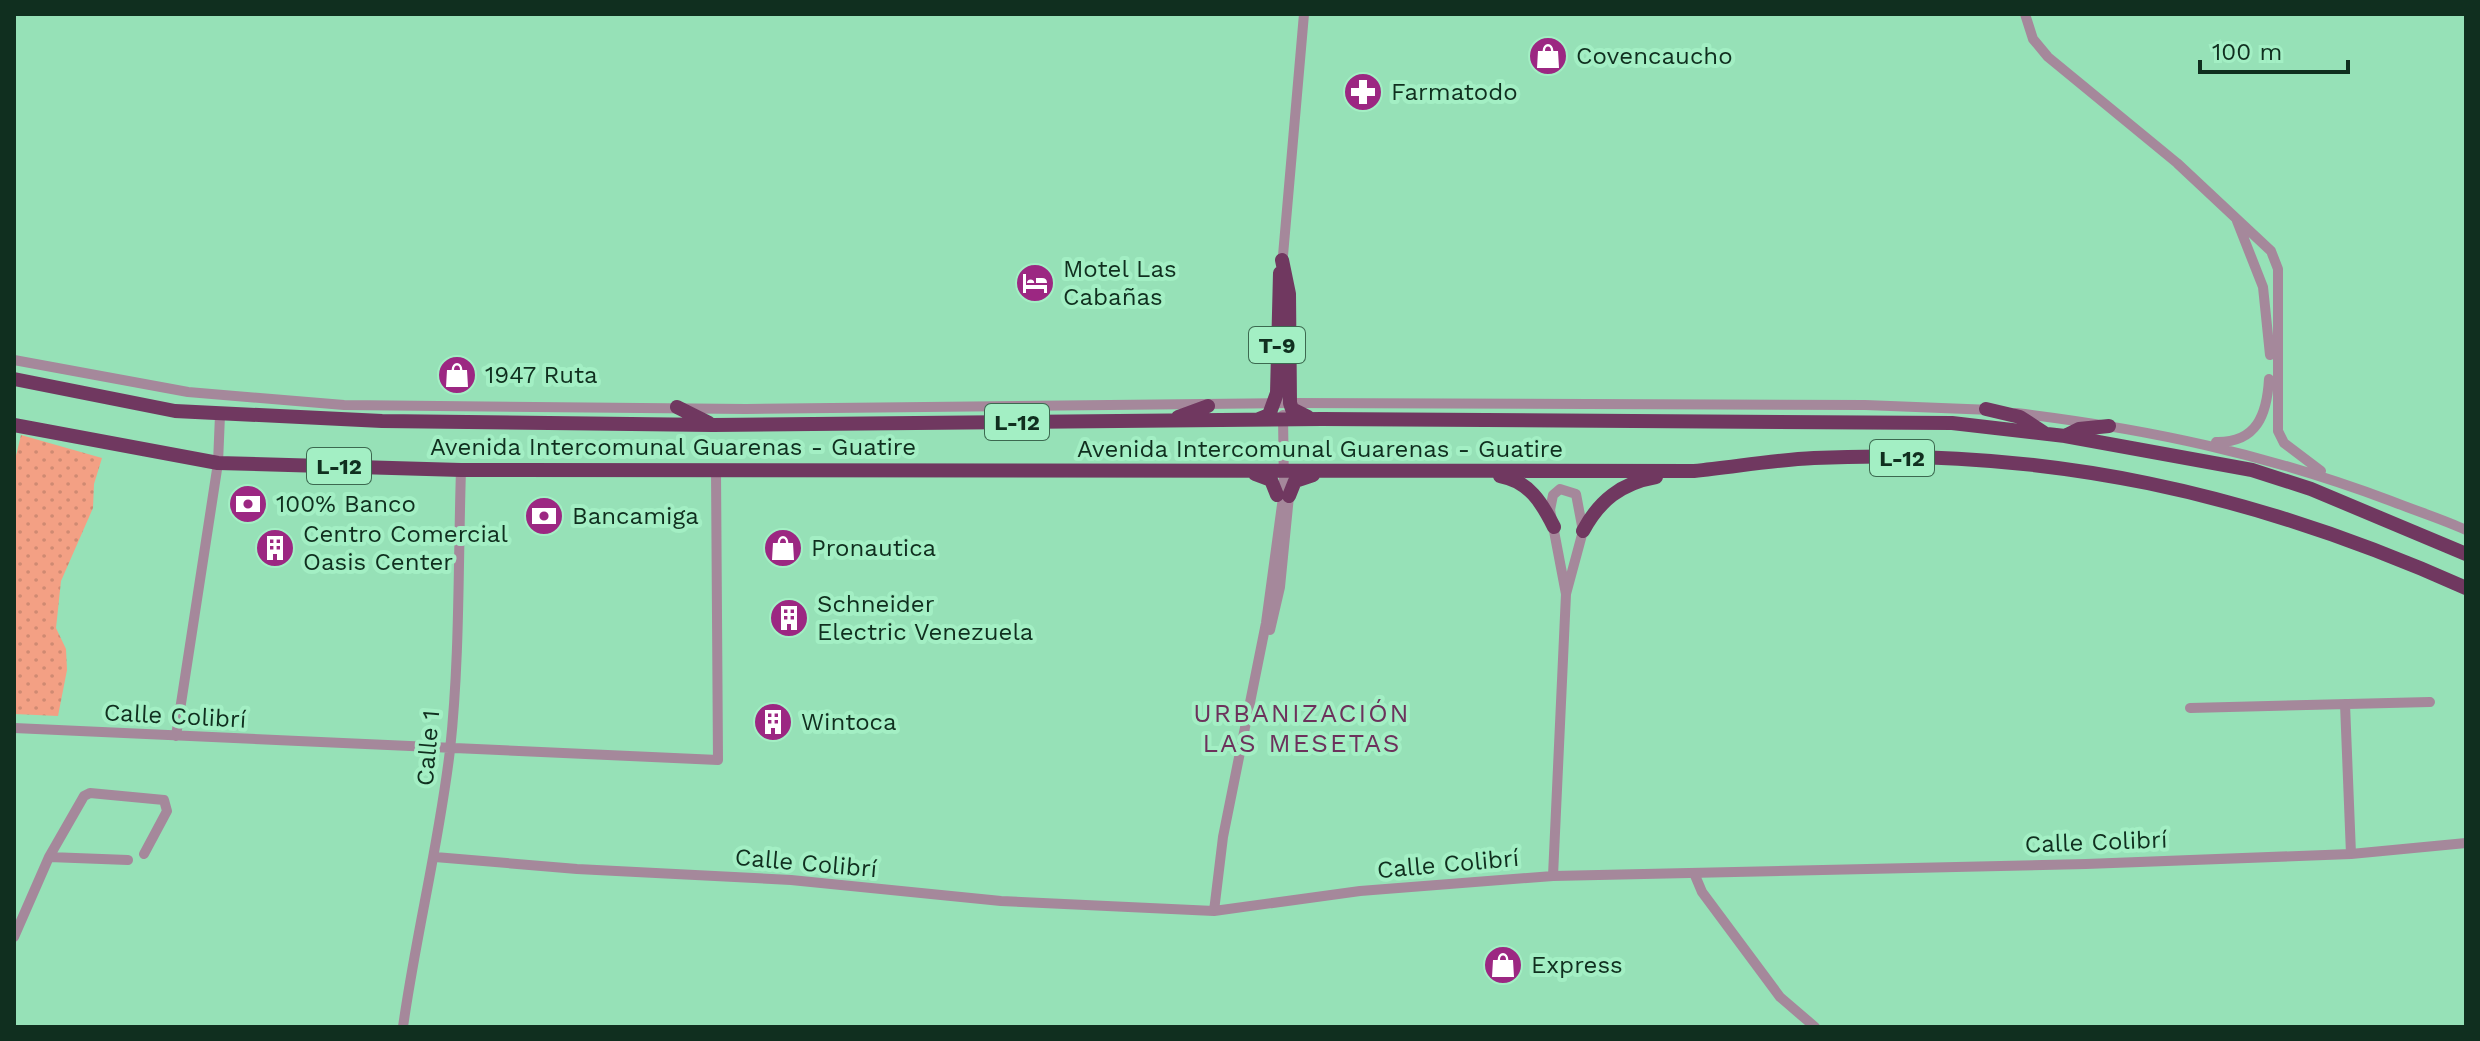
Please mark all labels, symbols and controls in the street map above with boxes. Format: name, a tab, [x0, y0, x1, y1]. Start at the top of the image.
scale bar	[2200, 24, 2348, 74]
shop icon: Covencaucho	[1527, 35, 1569, 77]
text: 100 m	[2212, 38, 2282, 66]
place label: Covencaucho	[1576, 42, 1733, 70]
pharmacy icon: Farmatodo	[1342, 71, 1384, 113]
place label: Farmatodo	[1391, 78, 1518, 106]
place label: Motel Las Cabañas	[1063, 255, 1177, 311]
hotel icon: Motel Las Cabañas	[1014, 262, 1056, 304]
road number: T-9	[1249, 327, 1305, 363]
shop icon: 1947 Ruta	[436, 354, 478, 396]
place label: 1947 Ruta	[485, 361, 598, 389]
road number: L-12	[985, 404, 1049, 440]
street label: Avenida Intercomunal Guarenas - Guatire	[430, 433, 916, 461]
street label: Avenida Intercomunal Guarenas - Guatire	[1077, 435, 1563, 463]
road number: L-12	[1870, 440, 1934, 476]
road number: L-12	[307, 448, 371, 484]
bank icon: 100% Banco	[227, 483, 269, 525]
place label: 100% Banco	[276, 490, 416, 518]
bank icon: Bancamiga	[523, 495, 565, 537]
place label: Bancamiga	[572, 502, 699, 530]
place label: Centro Comercial Oasis Center	[303, 520, 508, 576]
building icon: Centro Comercial Oasis Center	[254, 527, 296, 569]
shop icon: Pronautica	[762, 527, 804, 569]
place label: Pronautica	[811, 534, 936, 562]
place label: Schneider Electric Venezuela	[817, 590, 1033, 646]
building icon: Schneider Electric Venezuela	[768, 597, 810, 639]
street label: Calle Colibrí	[103, 698, 247, 734]
district label: URBANIZACIÓN LAS MESETAS	[1193, 698, 1411, 758]
building icon: Wintoca	[752, 701, 794, 743]
place label: Wintoca	[801, 708, 897, 736]
street label: Calle 1	[411, 709, 445, 787]
street label: Calle Colibrí	[2024, 826, 2168, 858]
street label: Calle Colibrí	[734, 843, 878, 883]
street label: Calle Colibrí	[1376, 844, 1520, 884]
shop icon: Express	[1482, 944, 1524, 986]
place label: Express	[1531, 951, 1623, 979]

